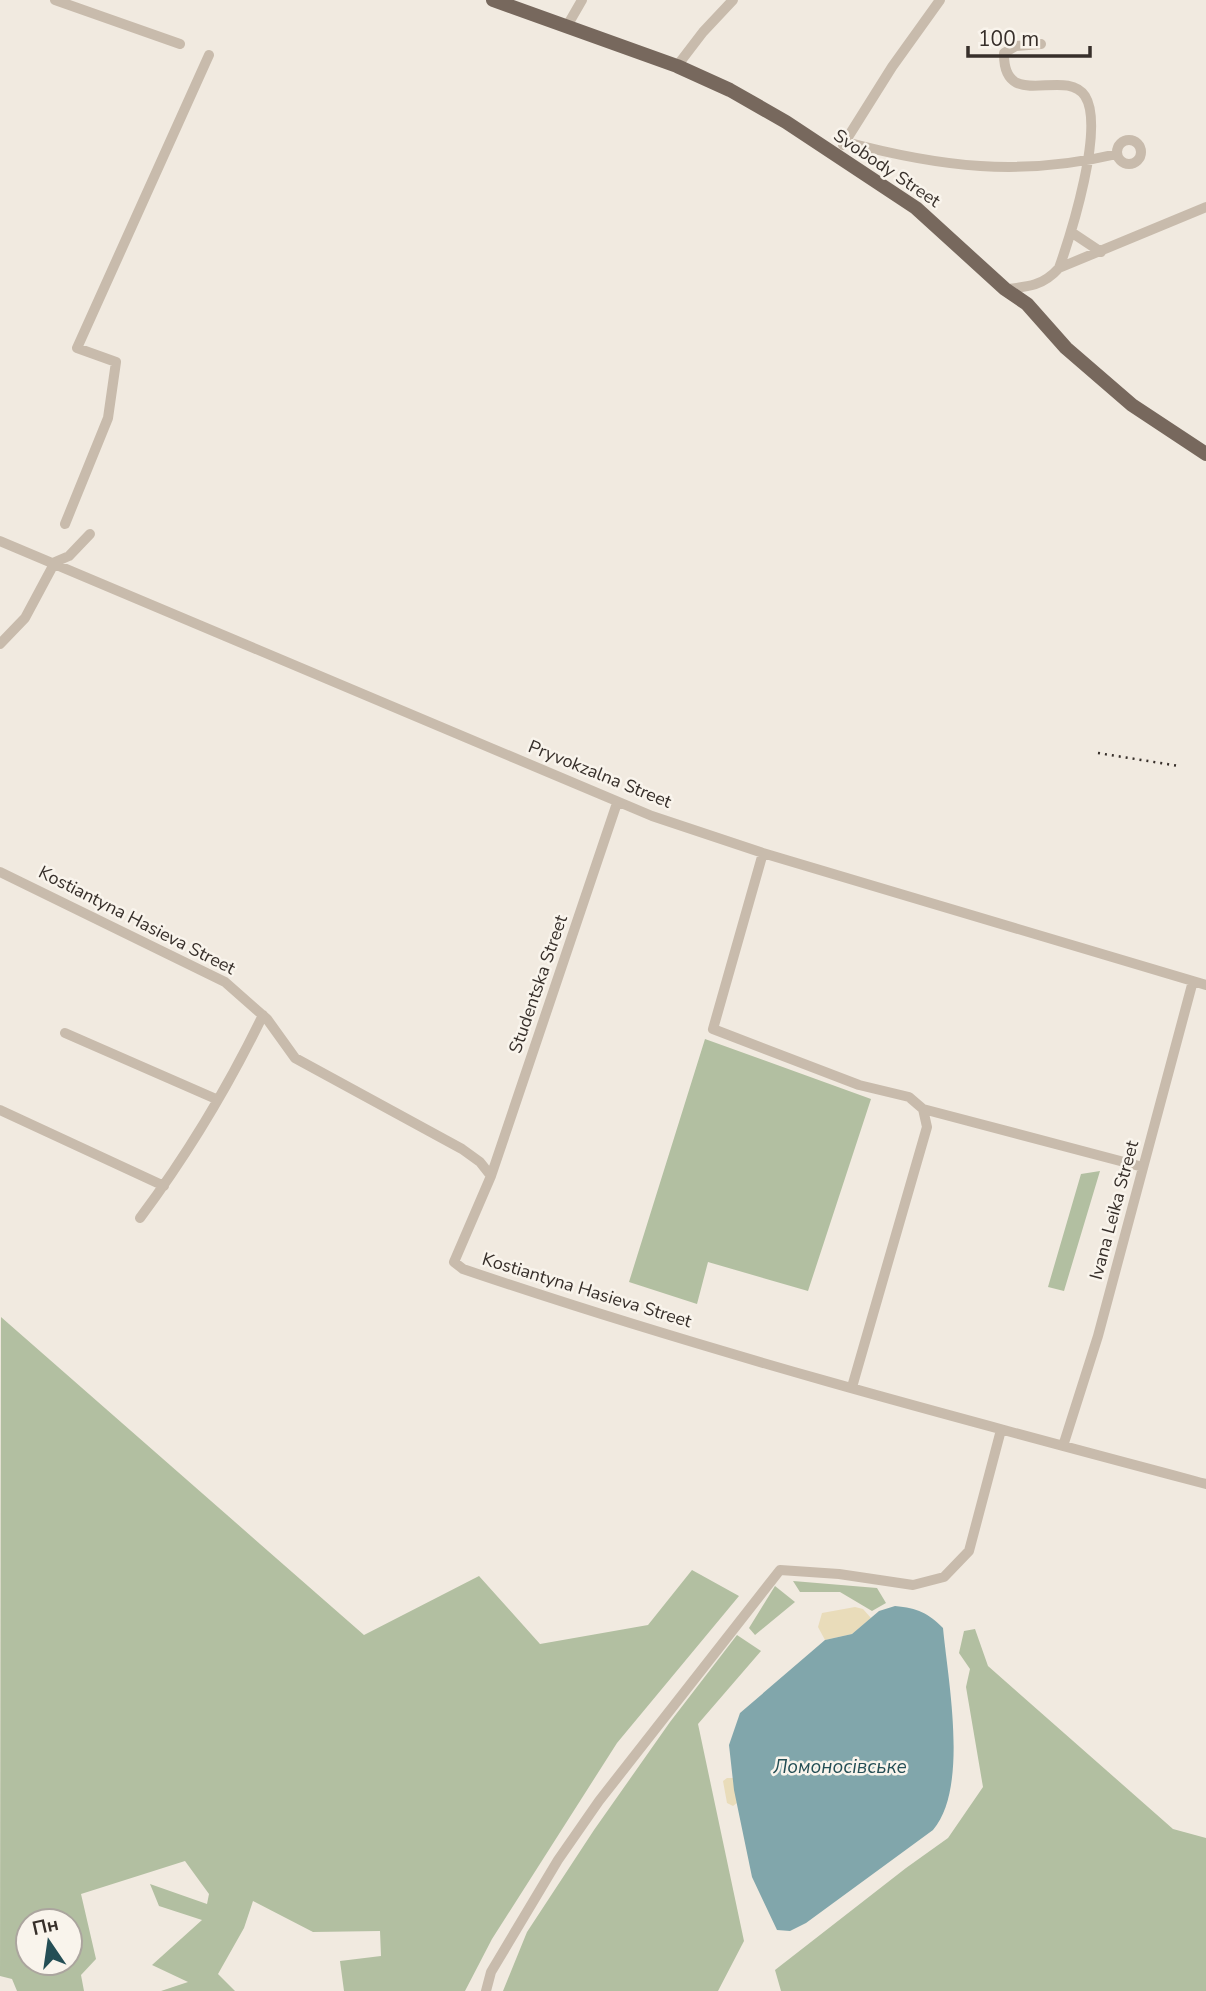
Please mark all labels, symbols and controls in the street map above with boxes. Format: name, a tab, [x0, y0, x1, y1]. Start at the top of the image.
scale bar	[968, 14, 1090, 58]
text: 100 m	[978, 25, 1039, 53]
street label: Svobody Street	[829, 123, 946, 213]
street label: Pryvokzalna Street	[525, 734, 676, 814]
street label: Kostiantyna Hasieva Street	[35, 860, 240, 980]
street label: Studentska Street	[503, 911, 573, 1056]
street label: Ivana Leika Street	[1084, 1137, 1144, 1282]
street label: Kostiantyna Hasieva Street	[479, 1247, 695, 1334]
water label: Ломоносівське	[772, 1754, 907, 1780]
north arrow	[14, 1907, 84, 1977]
text: Пн	[30, 1911, 61, 1942]

